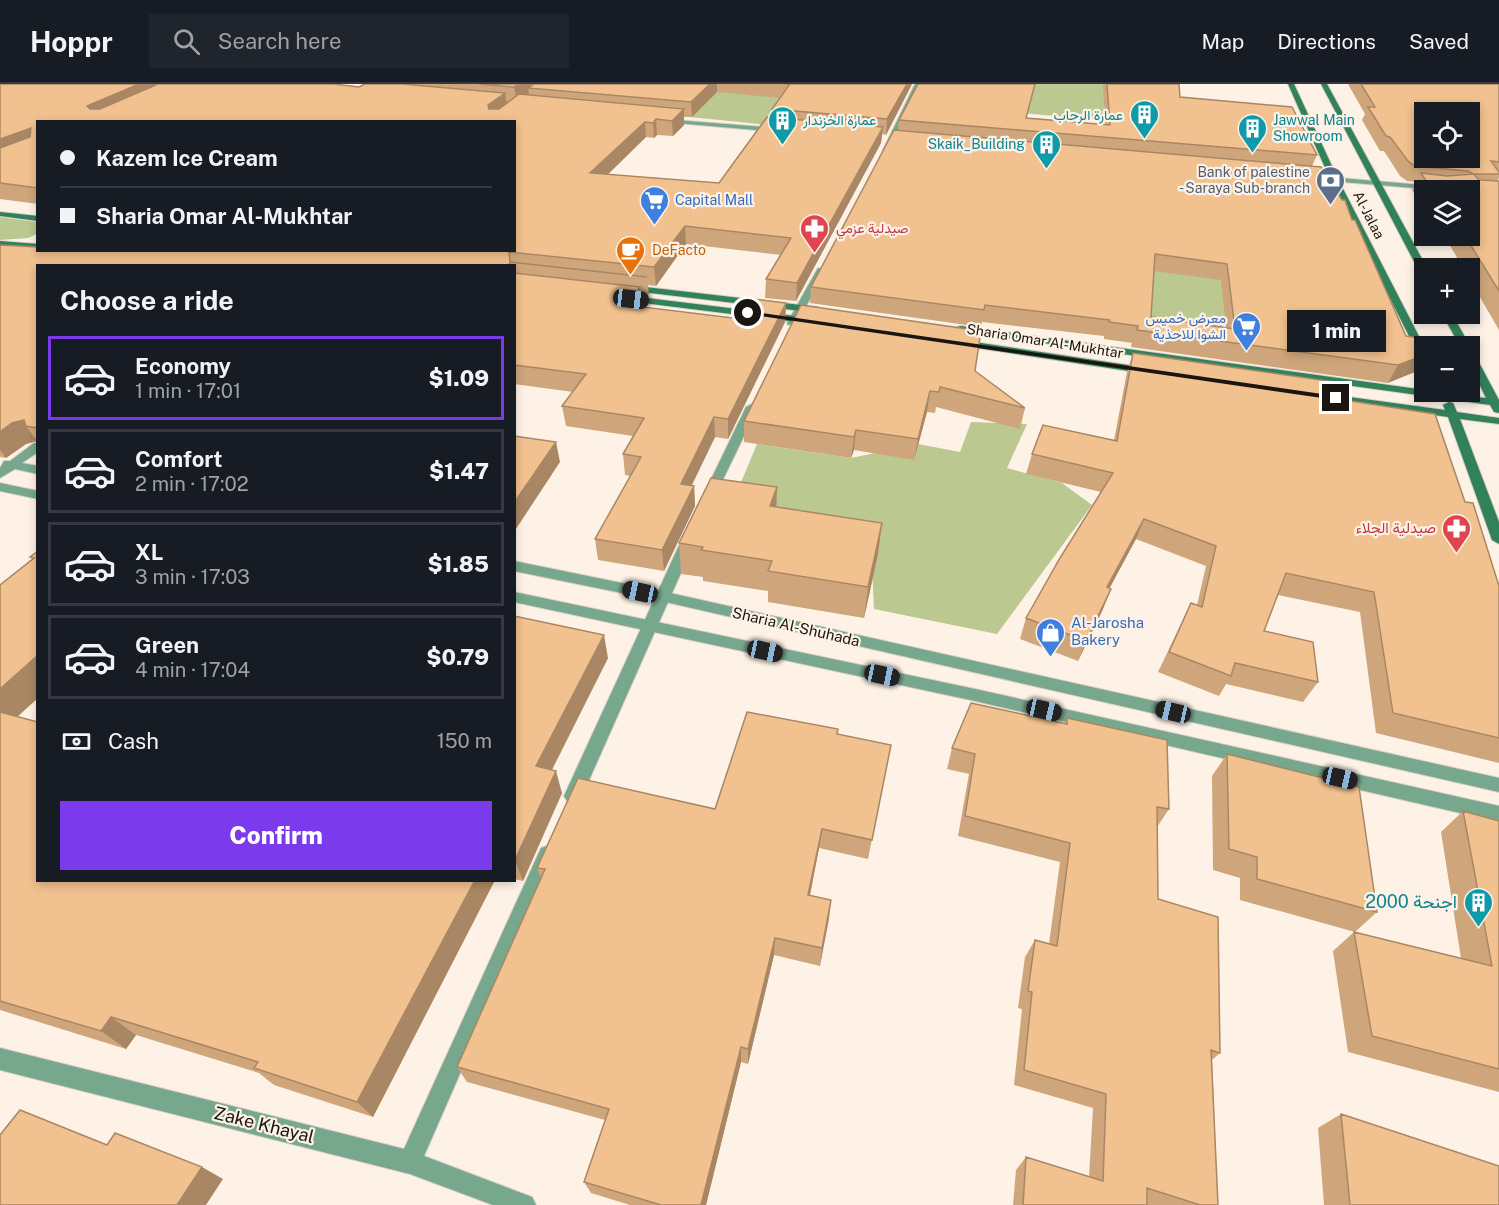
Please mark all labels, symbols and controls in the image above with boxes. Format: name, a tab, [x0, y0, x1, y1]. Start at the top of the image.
search box	[149, 14, 569, 68]
text: Hoppr	[30, 25, 113, 58]
icon: search	[170, 25, 203, 58]
text: Search here	[218, 28, 341, 54]
text: Map	[1202, 29, 1244, 54]
text: Directions	[1277, 29, 1376, 54]
text: Saved	[1409, 29, 1469, 54]
building icon: عمارة الرحاب	[1128, 99, 1160, 141]
map controls	[1414, 102, 1480, 402]
button: locate	[1414, 102, 1480, 168]
building icon: عمارة الخزندار	[766, 104, 798, 146]
place label: عمارة الرحاب	[1054, 107, 1123, 124]
place label: عمارة الخزندار	[802, 112, 876, 129]
building icon: Jawwal Main Showroom	[1236, 112, 1268, 154]
place label: Jawwal Main Showroom	[1273, 112, 1355, 144]
building icon: Skaik_Building	[1030, 128, 1062, 170]
place label: Skaik_Building	[928, 136, 1025, 152]
text: Kazem Ice Cream	[96, 145, 278, 171]
place label: Bank of palestine - Saraya Sub-branch	[1179, 164, 1310, 196]
bank icon: Bank of palestine - Saraya Sub-branch	[1315, 164, 1347, 206]
button: layers	[1414, 180, 1480, 246]
supermarket icon: Capital Mall	[638, 184, 670, 226]
street label: Al-Jalaa	[1350, 188, 1388, 242]
place label: Capital Mall	[675, 192, 753, 208]
text: Sharia Omar Al-Mukhtar	[96, 203, 352, 229]
pharmacy icon: صيدلية عزمي	[799, 212, 831, 254]
place label: صيدلية عزمي	[836, 220, 909, 240]
cafe icon: DeFacto	[615, 234, 647, 276]
place label: DeFacto	[652, 242, 706, 258]
button: +	[1414, 258, 1480, 324]
text: Choose a ride	[60, 284, 234, 316]
car	[612, 288, 650, 310]
route start	[734, 299, 761, 326]
place label: معرض خميس الشوا للاحذية	[1146, 310, 1226, 343]
supermarket icon: معرض خميس الشوا للاحذية	[1231, 310, 1263, 352]
callout: 1 min	[1286, 311, 1386, 353]
text: 1 min	[1312, 319, 1361, 343]
street label: Sharia Omar Al-Mukhtar	[966, 321, 1124, 361]
button: −	[1414, 336, 1480, 402]
icon: car	[63, 351, 117, 405]
text: Economy	[135, 353, 231, 379]
text: $1.09	[428, 365, 489, 391]
text: 1 min · 17:01	[135, 379, 241, 403]
route end	[1322, 384, 1349, 411]
icon: car	[63, 444, 117, 498]
text: Comfort	[135, 446, 222, 472]
text: $1.47	[429, 458, 489, 484]
text: 2 min · 17:02	[135, 472, 249, 496]
pharmacy icon: صيدلية الجلاء	[1441, 512, 1473, 554]
place label: صيدلية الجلاء	[1356, 519, 1436, 537]
icon: car	[63, 537, 117, 591]
text: XL	[135, 539, 163, 565]
text: $1.85	[428, 551, 489, 577]
text: 3 min · 17:03	[135, 565, 250, 589]
car	[621, 579, 659, 605]
street label: Sharia Al-Shuhada	[731, 604, 862, 649]
place label: Al-Jarosha Bakery	[1071, 614, 1144, 648]
shop icon: Al-Jarosha Bakery	[1034, 616, 1066, 658]
icon: car	[63, 630, 117, 684]
text: Green	[135, 632, 199, 658]
car	[746, 638, 784, 664]
text: $0.79	[426, 644, 489, 670]
text: 4 min · 17:04	[135, 658, 250, 682]
car	[863, 662, 901, 688]
car	[1024, 697, 1064, 723]
car	[1153, 699, 1193, 725]
icon: cash	[60, 725, 93, 758]
text: Cash	[108, 728, 159, 754]
text: 150 m	[437, 729, 492, 753]
car	[1320, 765, 1360, 791]
button: Confirm	[60, 801, 492, 870]
building icon: اجنحة 2000	[1462, 886, 1494, 928]
place label: اجنحة 2000	[1365, 891, 1457, 912]
street label: Zake Khayal	[212, 1102, 317, 1147]

